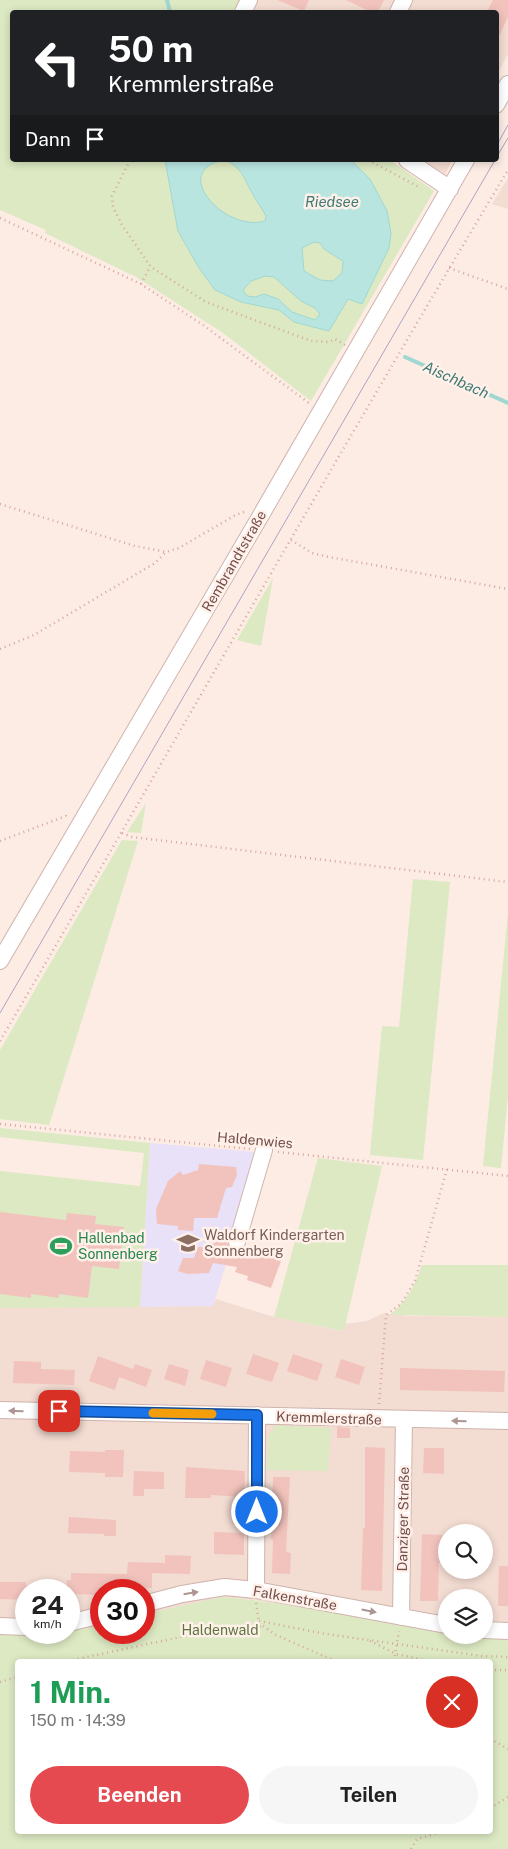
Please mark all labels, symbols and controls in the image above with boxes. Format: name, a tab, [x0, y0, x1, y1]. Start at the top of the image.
text: 50 m	[108, 29, 193, 70]
icon: left	[25, 30, 90, 95]
text: Kremmlerstraße	[108, 71, 274, 97]
icon: arrive	[81, 125, 109, 153]
text: Dann	[25, 128, 71, 150]
water label: Riedsee	[305, 193, 359, 210]
water label: Aischbach	[421, 357, 492, 402]
street label: Rembrandtstraße	[199, 508, 269, 614]
street label: Haldenwies	[217, 1129, 293, 1151]
place label: Waldorf Kindergarten Sonnenberg	[204, 1227, 345, 1259]
place label: Hallenbad Sonnenberg	[78, 1230, 158, 1262]
school or university icon: Waldorf Kindergarten Sonnenberg	[175, 1230, 201, 1256]
sports icon: Hallenbad Sonnenberg	[48, 1233, 74, 1259]
pin	[38, 1390, 80, 1432]
icon: arrive	[45, 1397, 73, 1425]
one-way arrow	[8, 1406, 24, 1414]
street label: Kremmlerstraße	[276, 1408, 382, 1428]
one-way arrow	[451, 1417, 467, 1425]
street label: Danziger Straße	[394, 1466, 412, 1571]
position arrow	[230, 1485, 282, 1537]
map controls	[438, 1524, 493, 1644]
button: search	[438, 1524, 493, 1579]
speed limit sign: 30	[90, 1579, 155, 1644]
street label: Falkenstraße	[252, 1583, 338, 1613]
one-way arrow	[184, 1588, 200, 1596]
button: layers	[438, 1589, 493, 1644]
text: 24	[31, 1590, 64, 1620]
one-way arrow	[361, 1608, 377, 1616]
text: km/h	[33, 1617, 62, 1631]
park label: Haldenwald	[181, 1622, 259, 1638]
text: 1 Min.	[30, 1674, 111, 1710]
button: close	[426, 1676, 478, 1728]
text: 150 m · 14:39	[30, 1711, 126, 1730]
button: Beenden	[30, 1766, 249, 1824]
button: Teilen	[259, 1766, 478, 1824]

